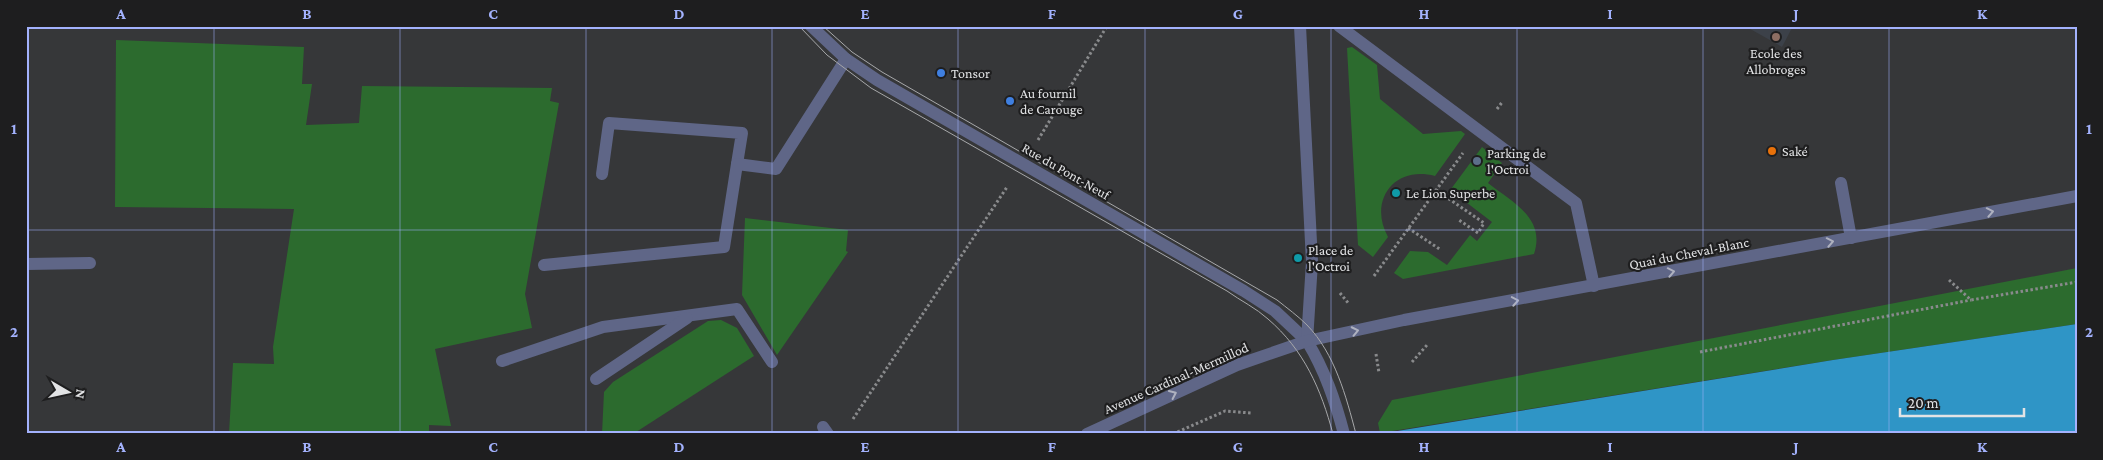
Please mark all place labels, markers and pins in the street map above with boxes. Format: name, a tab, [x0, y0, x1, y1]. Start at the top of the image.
marker: Ecole des Allobroges	[1770, 31, 1782, 43]
place label: Ecole des Allobroges	[1746, 45, 1806, 77]
place label: Tonsor	[951, 65, 990, 81]
marker: Tonsor	[935, 67, 947, 79]
place label: Au fournil de Carouge	[1020, 85, 1083, 117]
marker: Au fournil de Carouge	[1004, 95, 1016, 107]
place label: Saké	[1782, 143, 1808, 159]
place label: Parking de l'Octroi	[1487, 145, 1546, 177]
marker: Saké	[1766, 145, 1778, 157]
marker: Parking de l'Octroi	[1471, 155, 1483, 167]
place label: Le Lion Superbe	[1406, 185, 1495, 201]
marker: Le Lion Superbe	[1390, 187, 1402, 199]
place label: Place de l'Octroi	[1308, 242, 1353, 274]
marker: Place de l'Octroi	[1292, 252, 1304, 264]

